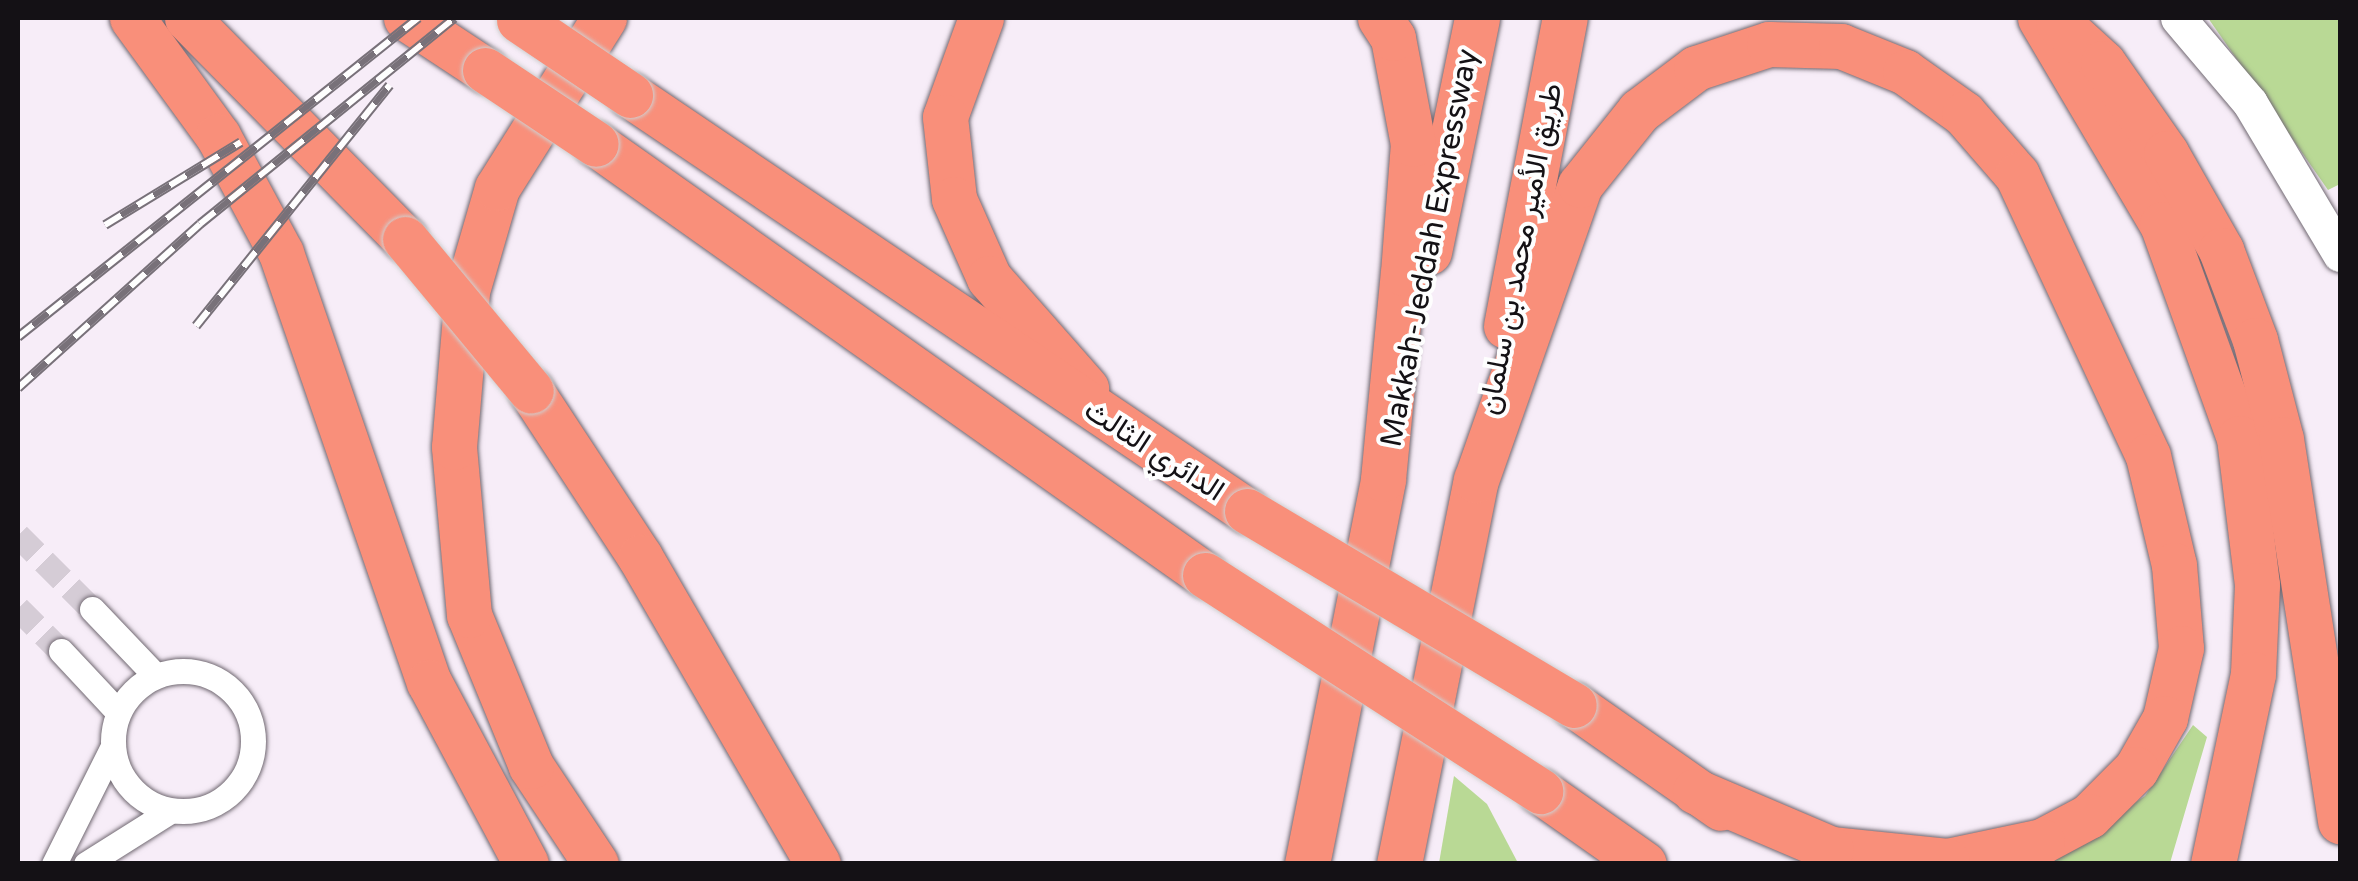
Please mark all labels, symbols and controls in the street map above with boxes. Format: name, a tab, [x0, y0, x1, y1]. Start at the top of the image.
street label: Makkah-Jeddah Expressway	[1374, 46, 1486, 450]
street label: طريق الأمير محمد بن سلمان	[1471, 80, 1571, 418]
street label: الدائري الثالث	[1077, 392, 1231, 510]

